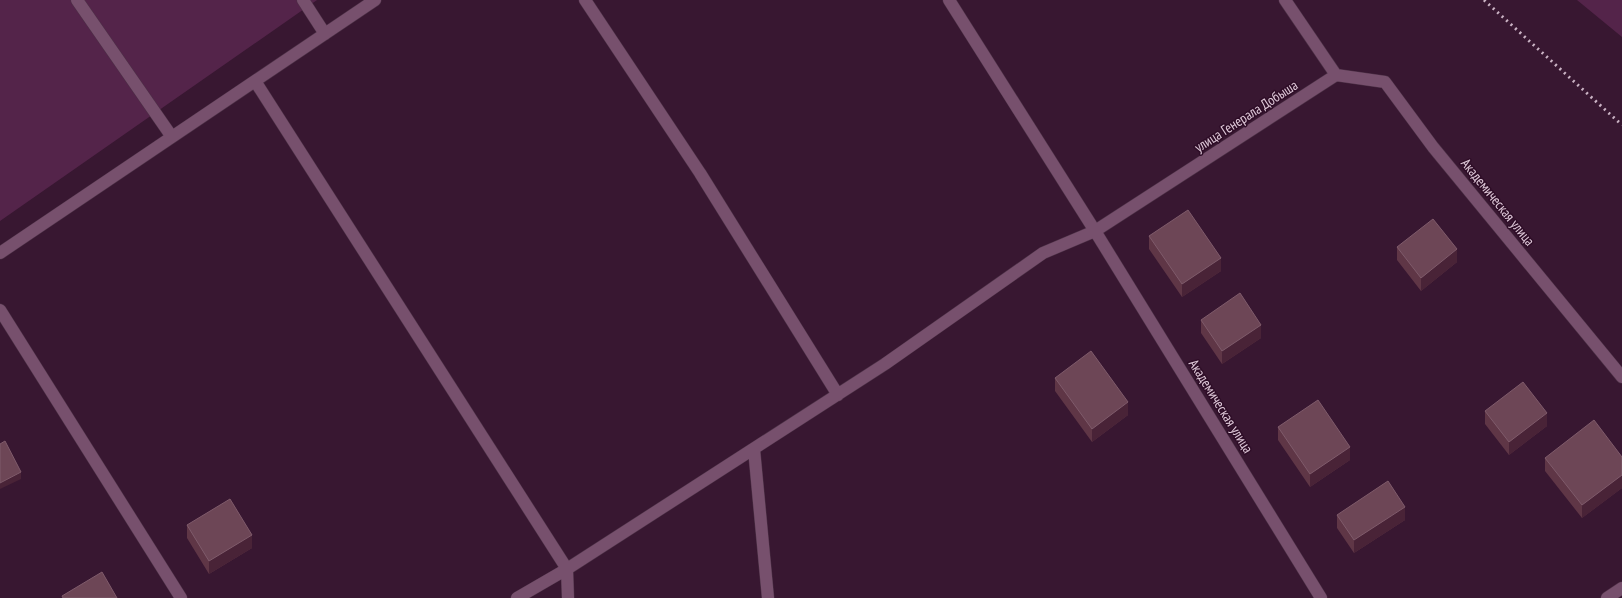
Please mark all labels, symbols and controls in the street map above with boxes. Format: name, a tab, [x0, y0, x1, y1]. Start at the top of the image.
street label: улица Генерала Добыша	[1191, 76, 1301, 156]
street label: Академическая улица	[1457, 155, 1539, 249]
street label: Академическая улица	[1185, 356, 1257, 456]

